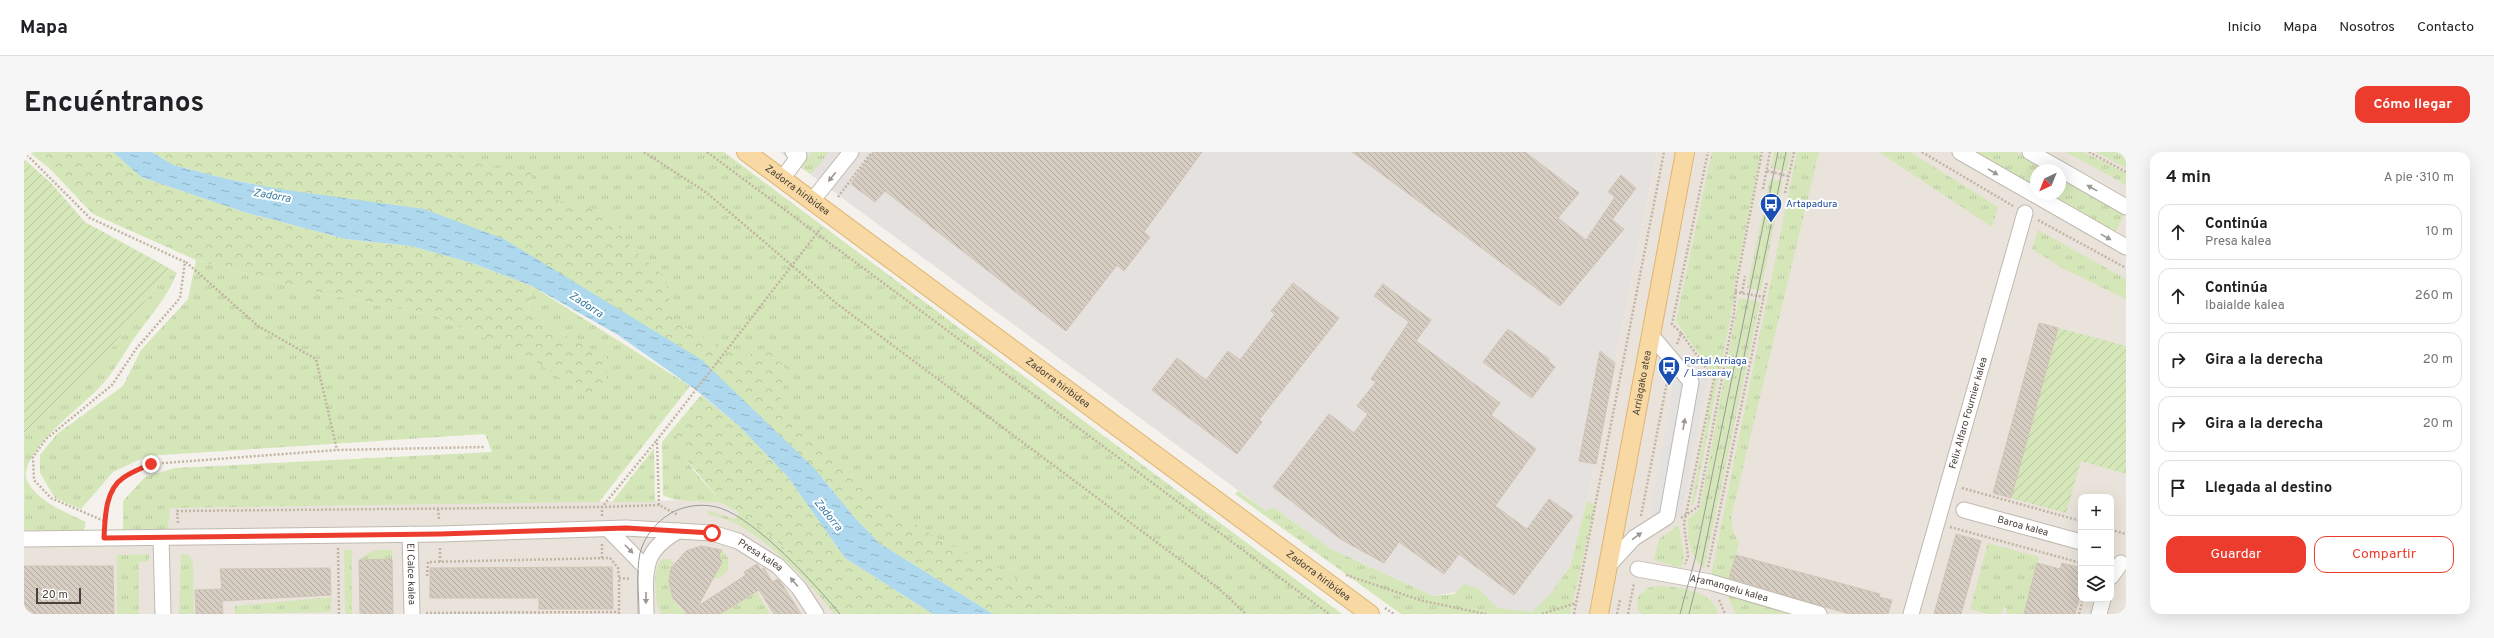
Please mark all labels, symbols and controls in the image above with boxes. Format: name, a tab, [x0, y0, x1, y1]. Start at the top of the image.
text: Mapa	[20, 16, 68, 40]
text: Inicio	[2228, 19, 2261, 36]
text: Mapa	[2283, 19, 2317, 36]
text: Nosotros	[2339, 19, 2395, 36]
text: Contacto	[2417, 19, 2474, 36]
text: Encuéntranos	[24, 86, 204, 122]
button: Cómo llegar	[2355, 86, 2470, 123]
street label: Zadorra hiribidea	[763, 162, 832, 218]
north arrow	[2030, 164, 2066, 200]
text: 4 min	[2166, 167, 2211, 189]
one-way arrow	[1988, 168, 1998, 176]
text: A pie · 310 m	[2384, 170, 2454, 186]
one-way arrow	[827, 171, 836, 182]
one-way arrow	[2086, 184, 2098, 191]
water label: Zadorra	[252, 186, 292, 206]
bus stop icon: Artapadura	[1758, 191, 1784, 224]
place label: Artapadura	[1786, 198, 1837, 211]
text: Continúa	[2205, 215, 2267, 234]
icon: ahead	[2167, 221, 2189, 243]
text: 10 m	[2426, 224, 2453, 240]
one-way arrow	[2100, 233, 2112, 240]
text: Presa kalea	[2205, 234, 2271, 250]
text: Continúa	[2205, 279, 2267, 298]
icon: ahead	[2167, 285, 2189, 307]
text: 260 m	[2415, 288, 2453, 304]
water label: Zadorra	[566, 289, 606, 321]
text: Ibaialde kalea	[2205, 298, 2285, 314]
street label: Arriagako atea	[1630, 349, 1654, 417]
icon: right	[2167, 349, 2189, 371]
text: Gira a la derecha	[2205, 351, 2323, 370]
text: 20 m	[2423, 352, 2453, 368]
bus stop icon: Portal Arriaga / Lascaray	[1656, 354, 1682, 387]
street label: Zadorra hiribidea	[1023, 355, 1093, 411]
place label: Portal Arriaga / Lascaray	[1683, 355, 1747, 380]
street label: Felix Alfaro Fournier kalea	[1946, 356, 1990, 470]
icon: right	[2167, 413, 2189, 435]
text: Gira a la derecha	[2205, 415, 2323, 434]
text: 20 m	[2423, 416, 2453, 432]
one-way arrow	[1681, 418, 1687, 430]
route end	[142, 455, 160, 473]
icon: arrive	[2167, 477, 2189, 499]
text: Llegada al destino	[2205, 479, 2332, 498]
map controls	[2078, 494, 2114, 602]
button: +	[2078, 494, 2114, 530]
water label: Zadorra	[811, 496, 846, 534]
street label: Baroa kalea	[1996, 513, 2050, 539]
route start	[703, 524, 721, 542]
button: −	[2078, 530, 2114, 566]
one-way arrow	[1632, 532, 1642, 540]
street label: Presa kalea	[735, 536, 786, 574]
button: Guardar	[2166, 536, 2306, 573]
button: Compartir	[2314, 536, 2454, 573]
street label: El Calce kalea	[404, 543, 418, 605]
one-way arrow	[624, 544, 634, 554]
street label: Zadorra hiribidea	[1283, 547, 1353, 604]
button: layers	[2078, 566, 2114, 602]
street label: Aramangelu kalea	[1689, 572, 1770, 605]
one-way arrow	[789, 577, 798, 587]
scale bar	[36, 586, 81, 605]
text: 20 m	[42, 588, 68, 602]
one-way arrow	[643, 592, 649, 605]

